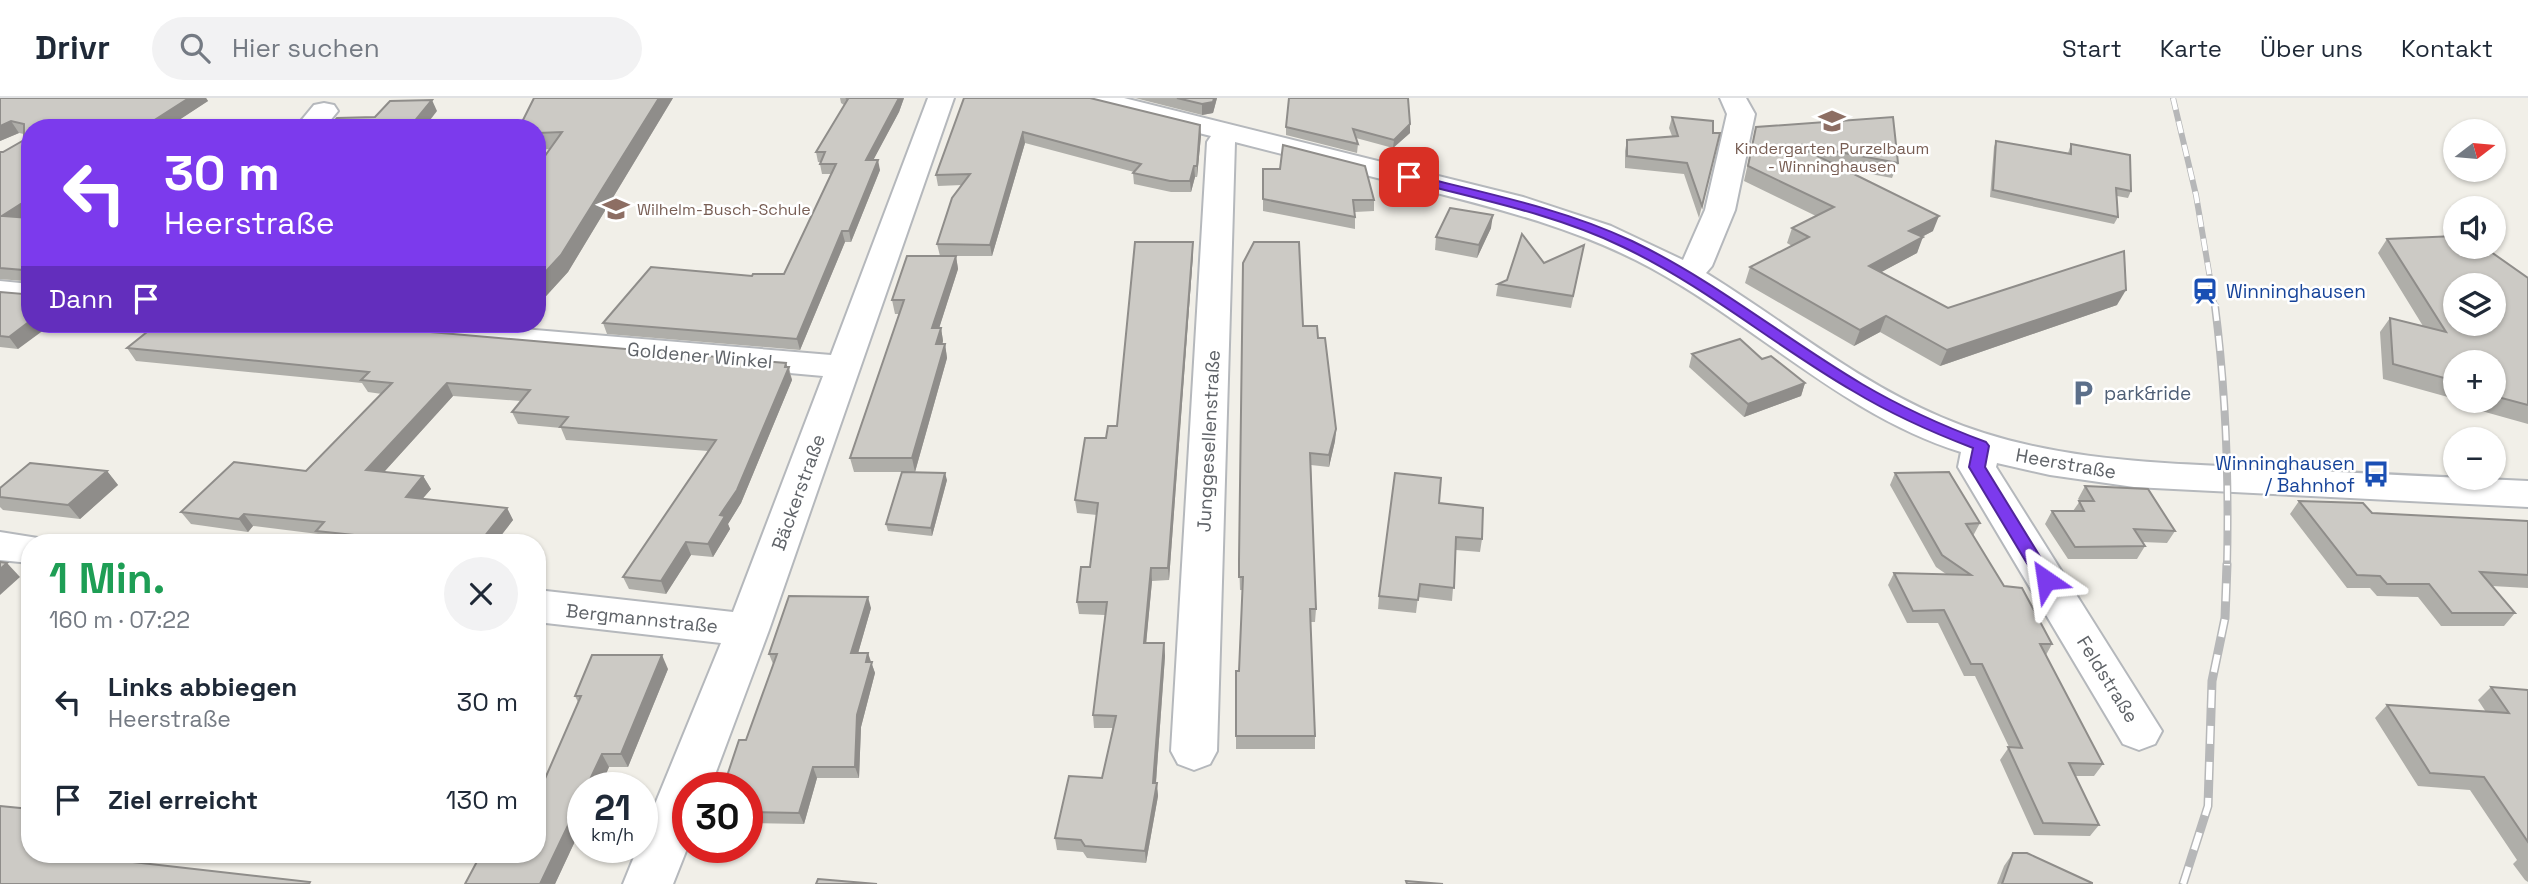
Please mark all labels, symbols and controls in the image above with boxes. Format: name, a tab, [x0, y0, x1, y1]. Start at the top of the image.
search box	[152, 17, 642, 80]
text: Drivr	[35, 27, 110, 69]
icon: search	[176, 29, 214, 67]
text: Hier suchen	[232, 31, 380, 65]
text: Start	[2062, 33, 2122, 64]
text: Karte	[2160, 33, 2222, 64]
text: Über uns	[2260, 33, 2363, 64]
text: Kontakt	[2401, 33, 2493, 64]
school or university icon: Kindergarten Purzelbaum - Winninghausen	[1817, 106, 1847, 136]
north arrow	[2443, 119, 2506, 182]
map controls	[2443, 119, 2506, 490]
place label: Kindergarten Purzelbaum - Winninghausen	[1735, 138, 1929, 177]
text: 30 m	[164, 142, 280, 204]
icon: left	[49, 147, 140, 238]
pin	[1379, 147, 1439, 207]
icon: arrive	[1390, 158, 1428, 196]
school or university icon: Wilhelm-Busch-Schule	[601, 194, 631, 224]
button: sound	[2443, 196, 2506, 259]
place label: Wilhelm-Busch-Schule	[637, 199, 811, 220]
text: Heerstraße	[164, 203, 335, 243]
button: layers	[2443, 273, 2506, 336]
station icon: Winninghausen	[2190, 276, 2220, 306]
place label: Winninghausen	[2226, 279, 2366, 304]
icon: arrive	[127, 280, 165, 318]
text: Dann	[49, 282, 113, 316]
street label: Goldener Winkel	[626, 337, 774, 374]
street label: Junggesellenstraße	[1191, 349, 1226, 533]
button: +	[2443, 350, 2506, 413]
parking icon: park&ride	[2068, 378, 2098, 408]
place label: park&ride	[2104, 381, 2191, 406]
button: −	[2443, 427, 2506, 490]
street label: Bäckerstraße	[766, 431, 831, 554]
street label: Heerstraße	[2014, 442, 2118, 485]
place label: Winninghausen / Bahnhof	[2215, 451, 2355, 498]
bus stop icon: Winninghausen / Bahnhof	[2361, 459, 2391, 489]
position arrow	[2009, 543, 2083, 617]
text: 1 Min.	[49, 552, 165, 605]
button: close	[444, 557, 518, 631]
street label: Bergmannstraße	[565, 598, 719, 639]
text: 160 m · 07:22	[49, 605, 190, 635]
street label: Feldstraße	[2071, 631, 2144, 727]
text: Links abbiegen	[108, 670, 297, 704]
icon: left	[49, 683, 87, 721]
text: 30 m	[457, 685, 518, 719]
text: Heerstraße	[108, 704, 231, 734]
speed limit sign: 30	[672, 772, 763, 863]
icon: arrive	[49, 781, 87, 819]
text: Ziel erreicht	[108, 783, 258, 817]
text: 130 m	[446, 783, 518, 817]
text: 21	[594, 786, 631, 830]
text: km/h	[591, 823, 634, 846]

